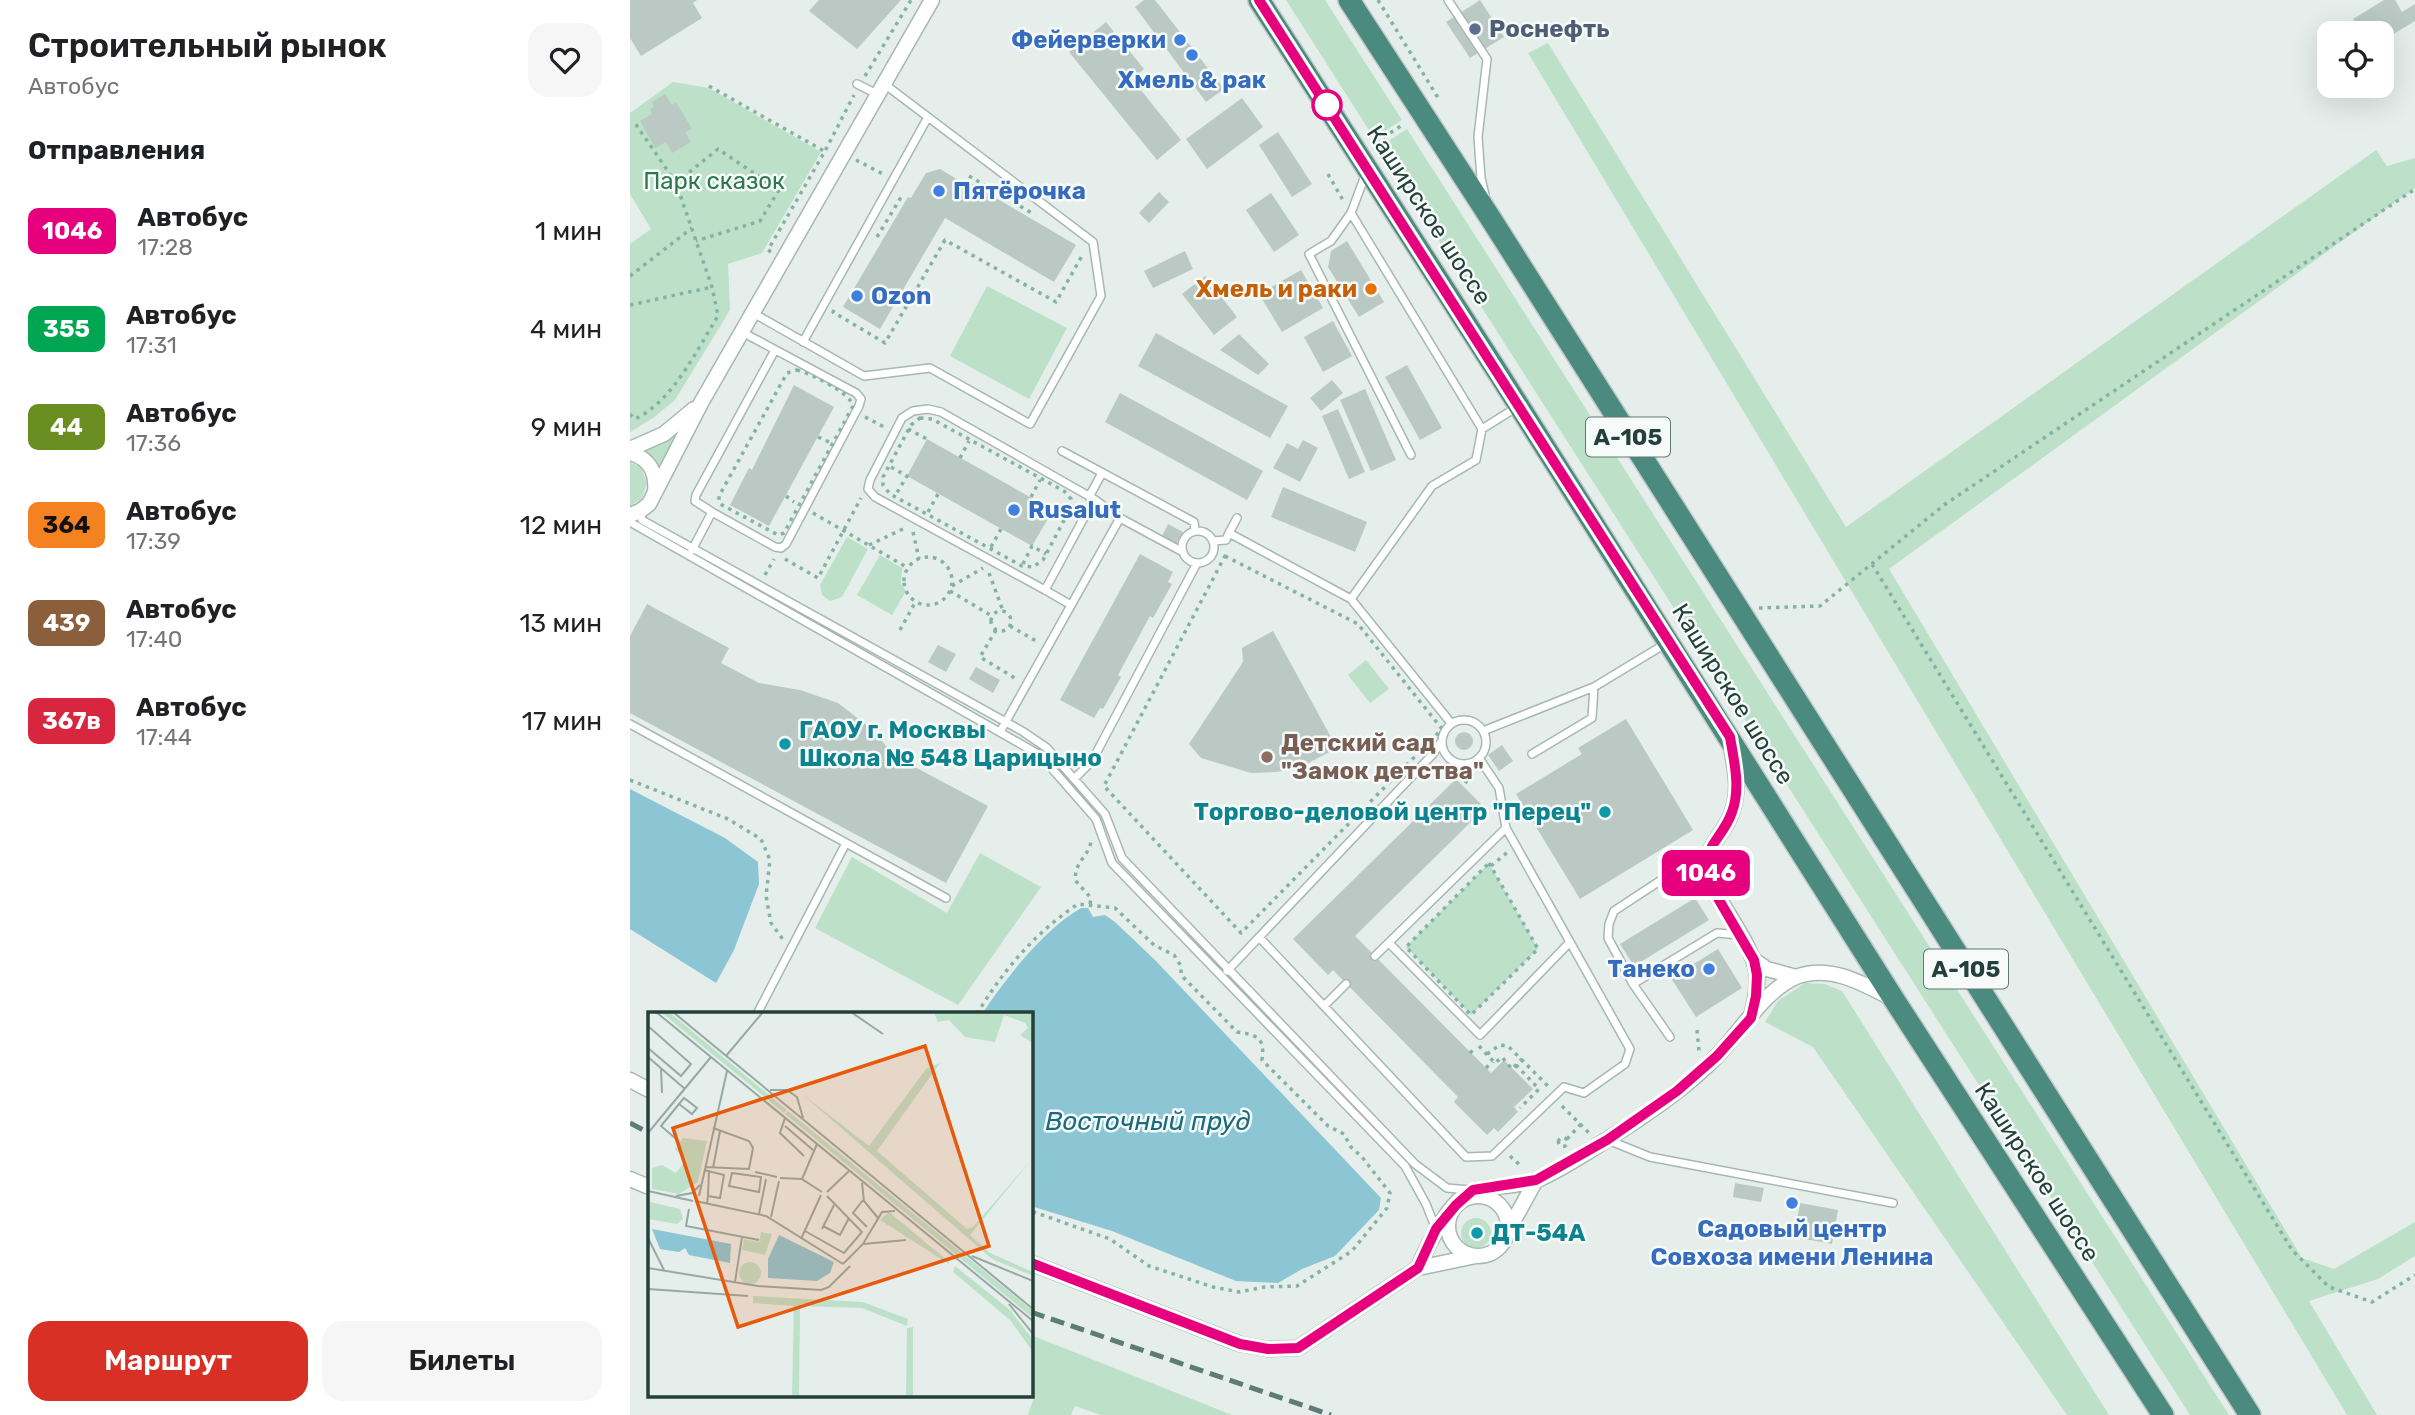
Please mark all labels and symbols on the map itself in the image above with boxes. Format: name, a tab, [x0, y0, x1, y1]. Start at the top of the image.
place label: Роснефть	[1489, 15, 1610, 43]
marker: Роснефть	[1467, 21, 1483, 37]
place label: Фейерверки	[1011, 26, 1166, 54]
marker: Фейерверки	[1172, 32, 1188, 48]
marker: Хмель & рак	[1184, 47, 1200, 63]
place label: Хмель & рак	[1118, 66, 1267, 94]
unlabelled marker	[1312, 90, 1342, 120]
street label: Каширское шоссе	[1361, 120, 1497, 310]
park label: Парк сказок	[643, 167, 785, 195]
place label: Пятёрочка	[953, 177, 1086, 205]
marker: Пятёрочка	[931, 183, 947, 199]
place label: Хмель и раки	[1196, 275, 1357, 303]
marker: Хмель и раки	[1363, 281, 1379, 297]
place label: Ozon	[871, 282, 931, 310]
marker: Ozon	[849, 288, 865, 304]
road number: А-105	[1586, 418, 1670, 457]
place label: Rusalut	[1028, 496, 1121, 524]
marker: Rusalut	[1006, 502, 1022, 518]
street label: Каширское шоссе	[1666, 599, 1800, 789]
place label: ГАОУ г. Москвы Школа № 548 Царицыно	[799, 716, 1102, 772]
place label: Детский сад "Замок детства"	[1281, 729, 1484, 785]
marker: ГАОУ г. Москвы Школа № 548 Царицыно	[777, 736, 793, 752]
marker: Детский сад "Замок детства"	[1259, 749, 1275, 765]
place label: Торгово-деловой центр "Перец"	[1194, 798, 1591, 826]
marker: Торгово-деловой центр "Перец"	[1597, 804, 1613, 820]
line badge: 1046	[1657, 850, 1755, 896]
road number: А-105	[1924, 950, 2008, 988]
place label: Танеко	[1607, 955, 1695, 983]
marker: Танеко	[1701, 961, 1717, 977]
inset map	[648, 1012, 1032, 1398]
street label: Каширское шоссе	[1969, 1077, 2105, 1267]
water label: Восточный пруд	[1045, 1106, 1251, 1137]
marker: Садовый центр Совхоза имени Ленина	[1784, 1195, 1800, 1211]
place label: Садовый центр Совхоза имени Ленина	[1651, 1215, 1933, 1271]
place label: ДТ-54А	[1491, 1219, 1585, 1247]
marker: ДТ-54А	[1469, 1225, 1485, 1241]

